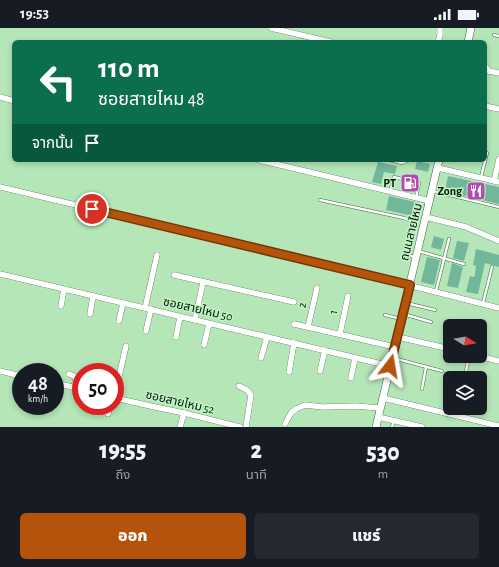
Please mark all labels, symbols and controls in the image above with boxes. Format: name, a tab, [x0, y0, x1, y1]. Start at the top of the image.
text: 19:53	[20, 6, 49, 21]
text: 110 m	[98, 55, 160, 83]
icon: left	[32, 56, 84, 108]
text: ซอยสายไหม 48	[98, 91, 205, 109]
icon: arrive	[81, 132, 103, 154]
text: จากนั้น	[32, 136, 73, 151]
fuel station icon: PT	[399, 172, 421, 194]
place label: PT	[383, 177, 396, 189]
restaurant icon: Zong	[465, 180, 487, 202]
place label: Zong	[437, 185, 463, 197]
pin	[75, 192, 109, 226]
icon: arrive	[81, 198, 103, 220]
street label: ถนนสายไหม	[398, 202, 424, 262]
street label: ซอยสายไหม 50	[162, 295, 234, 323]
street label: 2	[296, 301, 309, 309]
street label: 1	[327, 309, 339, 315]
north arrow	[443, 319, 487, 363]
map controls	[443, 319, 487, 415]
position arrow	[369, 345, 411, 387]
speed limit sign: 50	[72, 363, 124, 415]
button: layers	[443, 371, 487, 415]
text: 48	[28, 374, 48, 394]
street label: ซอยสายไหม 52	[145, 388, 216, 416]
text: km/h	[28, 394, 48, 404]
text: 19:55	[99, 439, 146, 463]
text: 2	[251, 439, 262, 463]
text: 530	[366, 441, 400, 465]
text: m	[378, 468, 388, 481]
text: ถึง	[115, 469, 130, 482]
text: นาที	[246, 469, 267, 482]
button: ออก	[20, 513, 246, 559]
button: แชร์	[254, 513, 479, 559]

